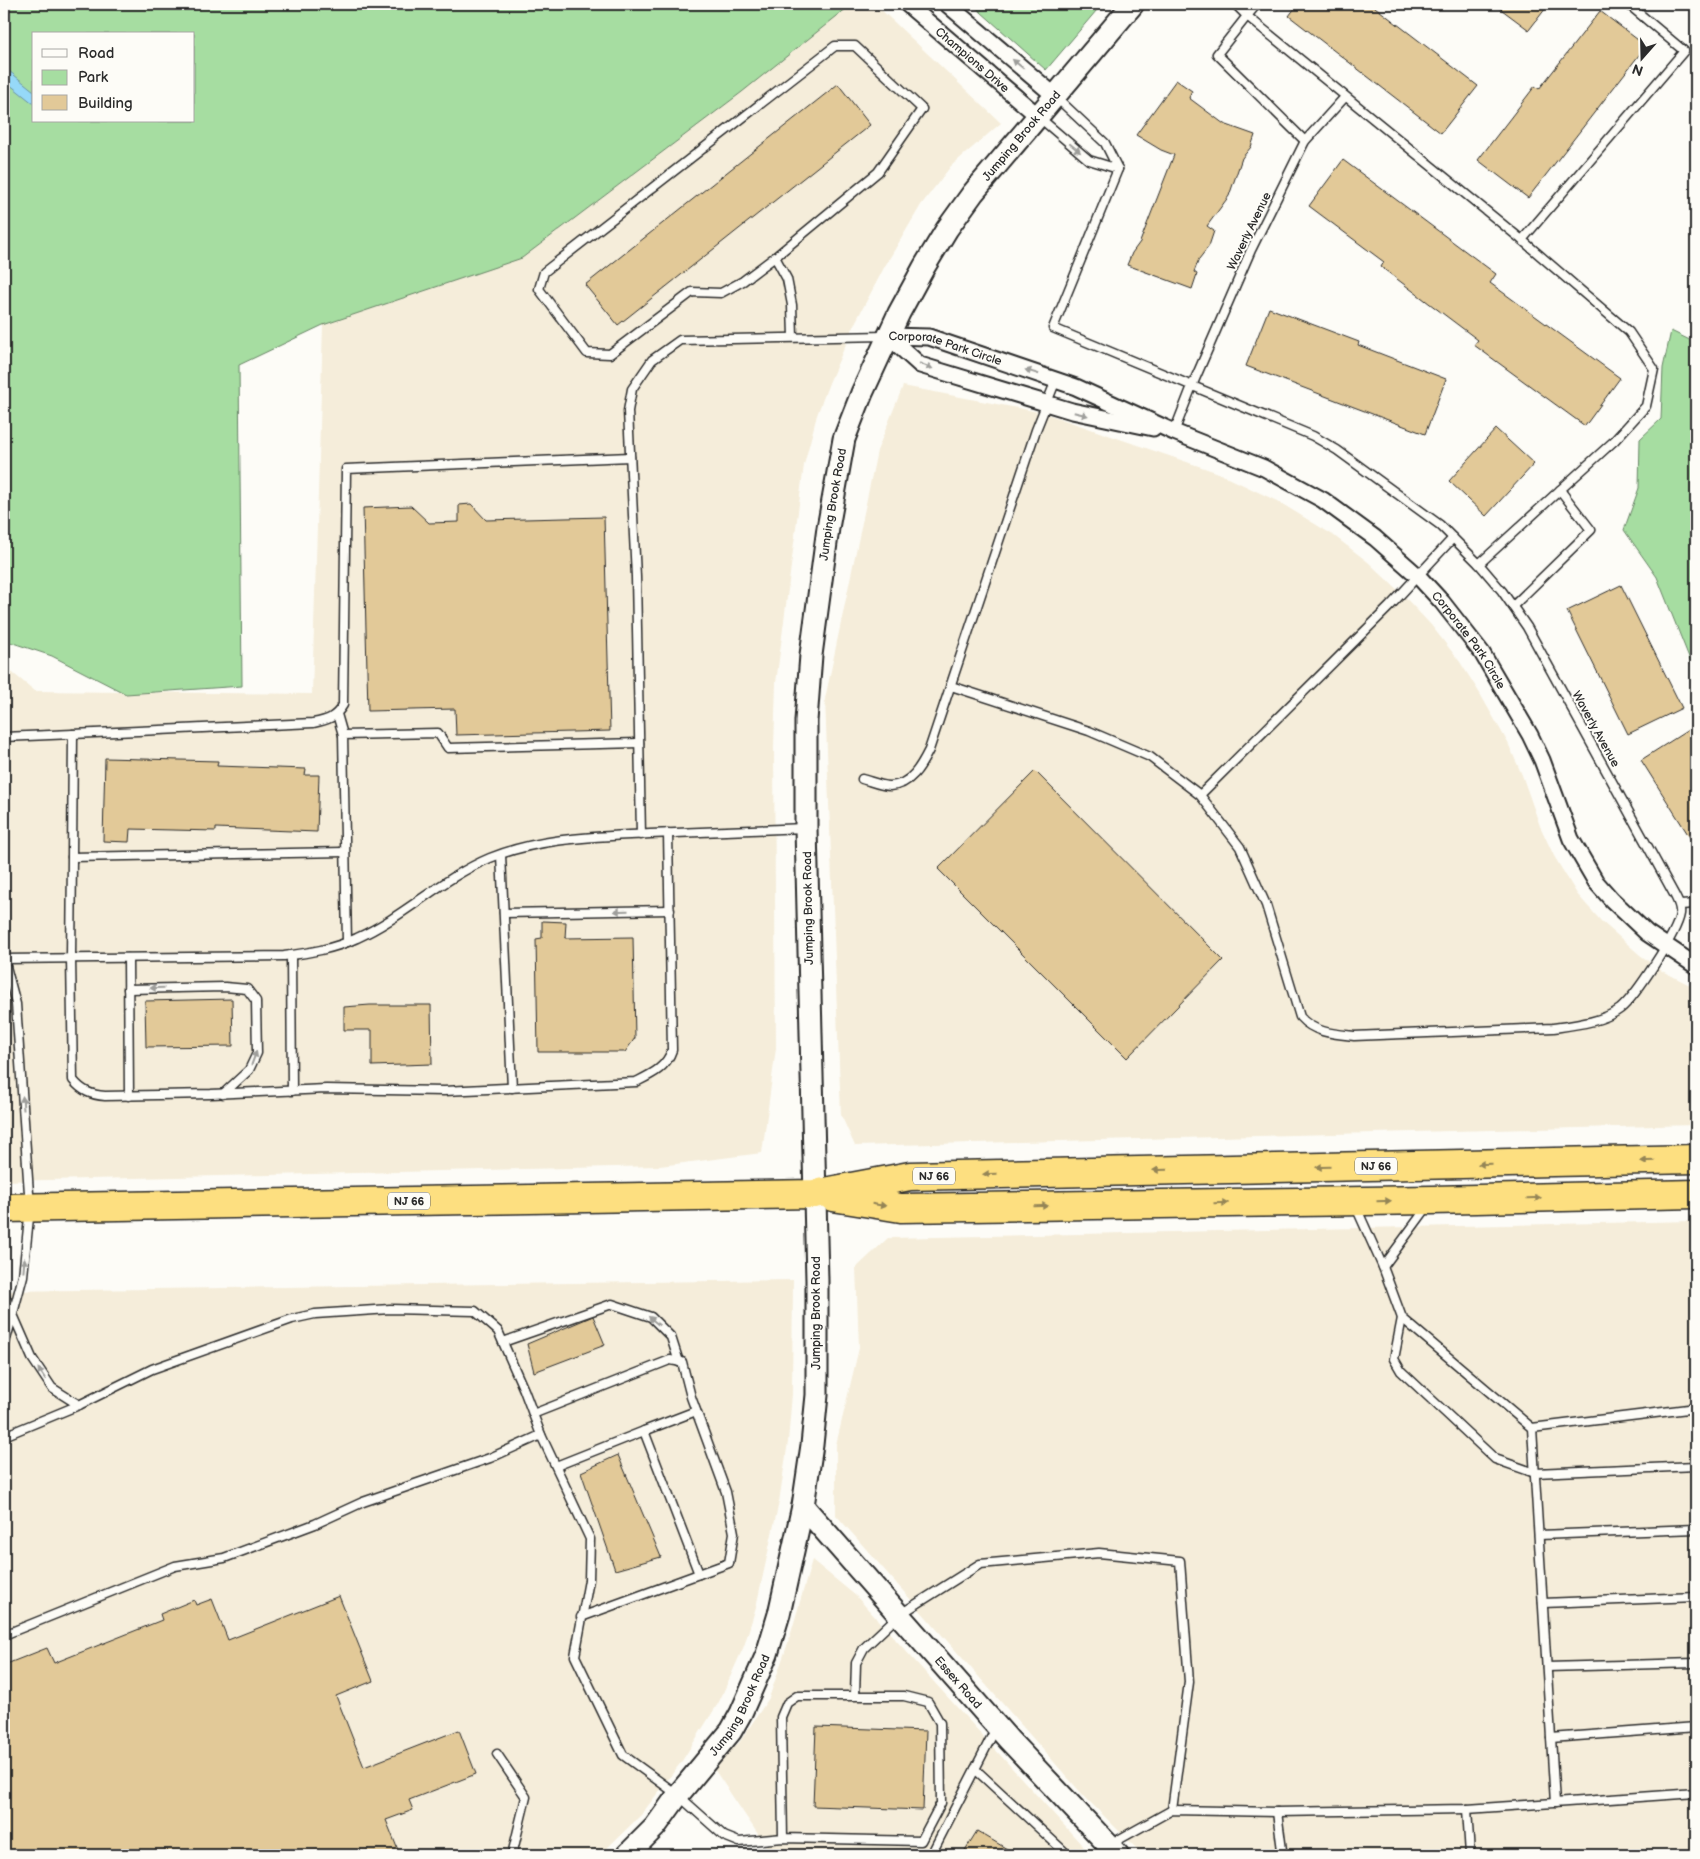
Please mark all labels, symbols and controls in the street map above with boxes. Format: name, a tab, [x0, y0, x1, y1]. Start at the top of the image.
street label: Champions Drive	[932, 24, 1012, 96]
legend	[32, 32, 195, 122]
north arrow	[1618, 32, 1668, 82]
text: Road	[78, 44, 114, 63]
one-way arrow	[1013, 58, 1025, 70]
text: N	[1630, 60, 1646, 80]
text: Park	[78, 68, 109, 87]
street label: Jumping Brook Road	[979, 88, 1064, 184]
text: Building	[78, 94, 133, 113]
one-way arrow	[1068, 143, 1081, 154]
street label: Waverly Avenue	[1224, 190, 1275, 273]
street label: Corporate Park Circle	[888, 329, 1004, 369]
one-way arrow	[919, 362, 934, 370]
one-way arrow	[1025, 368, 1040, 375]
one-way arrow	[1073, 410, 1088, 418]
street label: Jumping Brook Road	[817, 447, 850, 562]
street label: Corporate Park Circle	[1428, 589, 1508, 692]
street label: Waverly Avenue	[1568, 688, 1623, 770]
street label: Jumping Brook Road	[800, 851, 817, 965]
one-way arrow	[613, 907, 629, 915]
one-way arrow	[149, 984, 165, 992]
one-way arrow	[251, 1050, 258, 1065]
one-way arrow	[18, 1095, 26, 1111]
one-way arrow	[1639, 1157, 1655, 1165]
road number: NJ 66	[1355, 1158, 1397, 1174]
one-way arrow	[1477, 1160, 1493, 1168]
one-way arrow	[1314, 1163, 1330, 1171]
one-way arrow	[1152, 1167, 1168, 1175]
road number: NJ 66	[913, 1168, 955, 1184]
one-way arrow	[981, 1171, 997, 1179]
road number: NJ 66	[388, 1192, 430, 1210]
one-way arrow	[1526, 1194, 1542, 1202]
one-way arrow	[1376, 1197, 1392, 1205]
one-way arrow	[1214, 1199, 1230, 1207]
one-way arrow	[872, 1201, 888, 1209]
one-way arrow	[1034, 1202, 1050, 1210]
street label: Jumping Brook Road	[809, 1256, 824, 1370]
one-way arrow	[20, 1257, 28, 1273]
one-way arrow	[648, 1316, 661, 1327]
one-way arrow	[37, 1367, 47, 1380]
street label: Jumping Brook Road	[706, 1652, 774, 1759]
street label: Essex Road	[931, 1653, 985, 1712]

